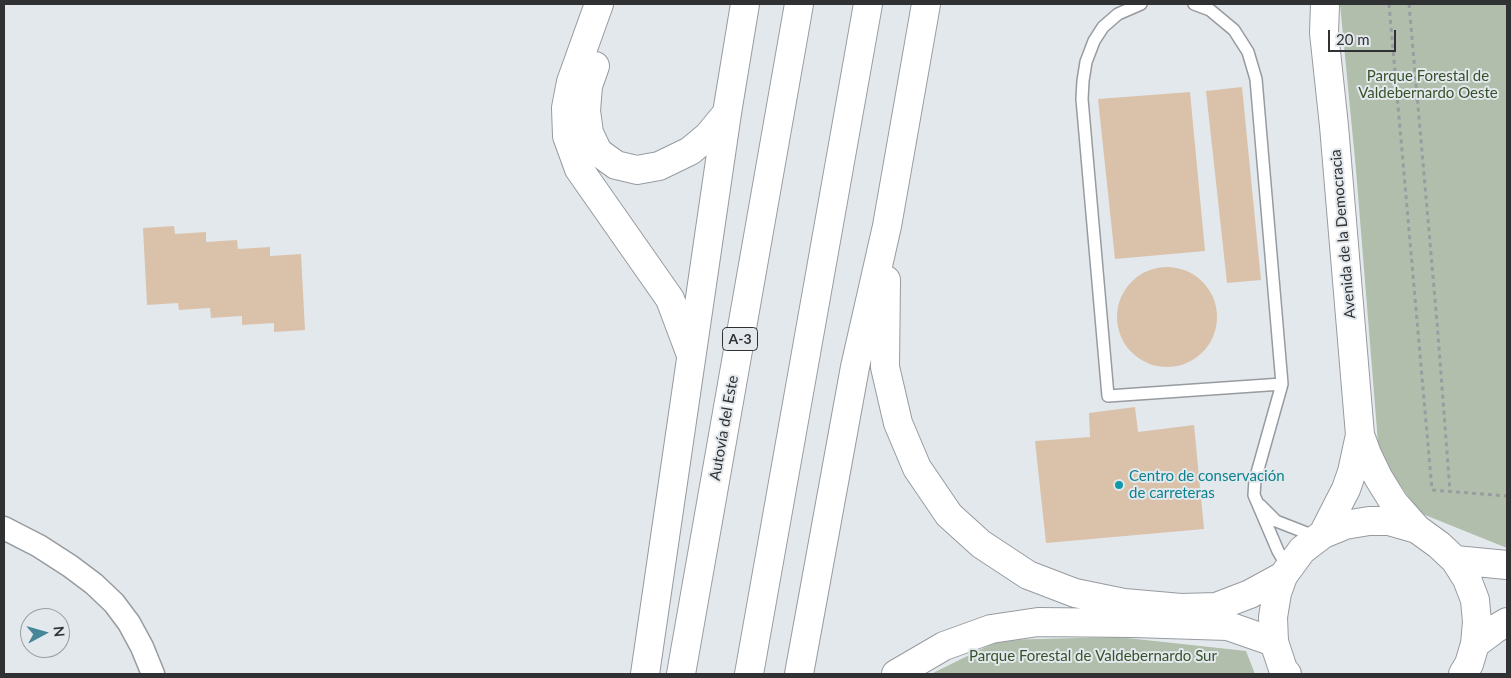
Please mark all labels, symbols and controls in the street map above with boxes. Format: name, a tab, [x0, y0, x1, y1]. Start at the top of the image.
scale bar	[1331, 20, 1398, 52]
text: 20 m	[1336, 30, 1370, 48]
park label: Parque Forestal de Valdebernardo Oeste	[1358, 67, 1498, 102]
street label: Avenida de la Democracia	[1327, 149, 1359, 319]
road number: A-3	[722, 328, 758, 350]
street label: Autovía del Este	[706, 374, 742, 482]
place label: Centro de conservación de carreteras	[1129, 467, 1285, 502]
marker: Centro de conservación de carreteras	[1113, 479, 1125, 491]
north arrow	[20, 608, 70, 658]
text: N	[50, 625, 68, 638]
park label: Parque Forestal de Valdebernardo Sur	[969, 647, 1217, 665]

